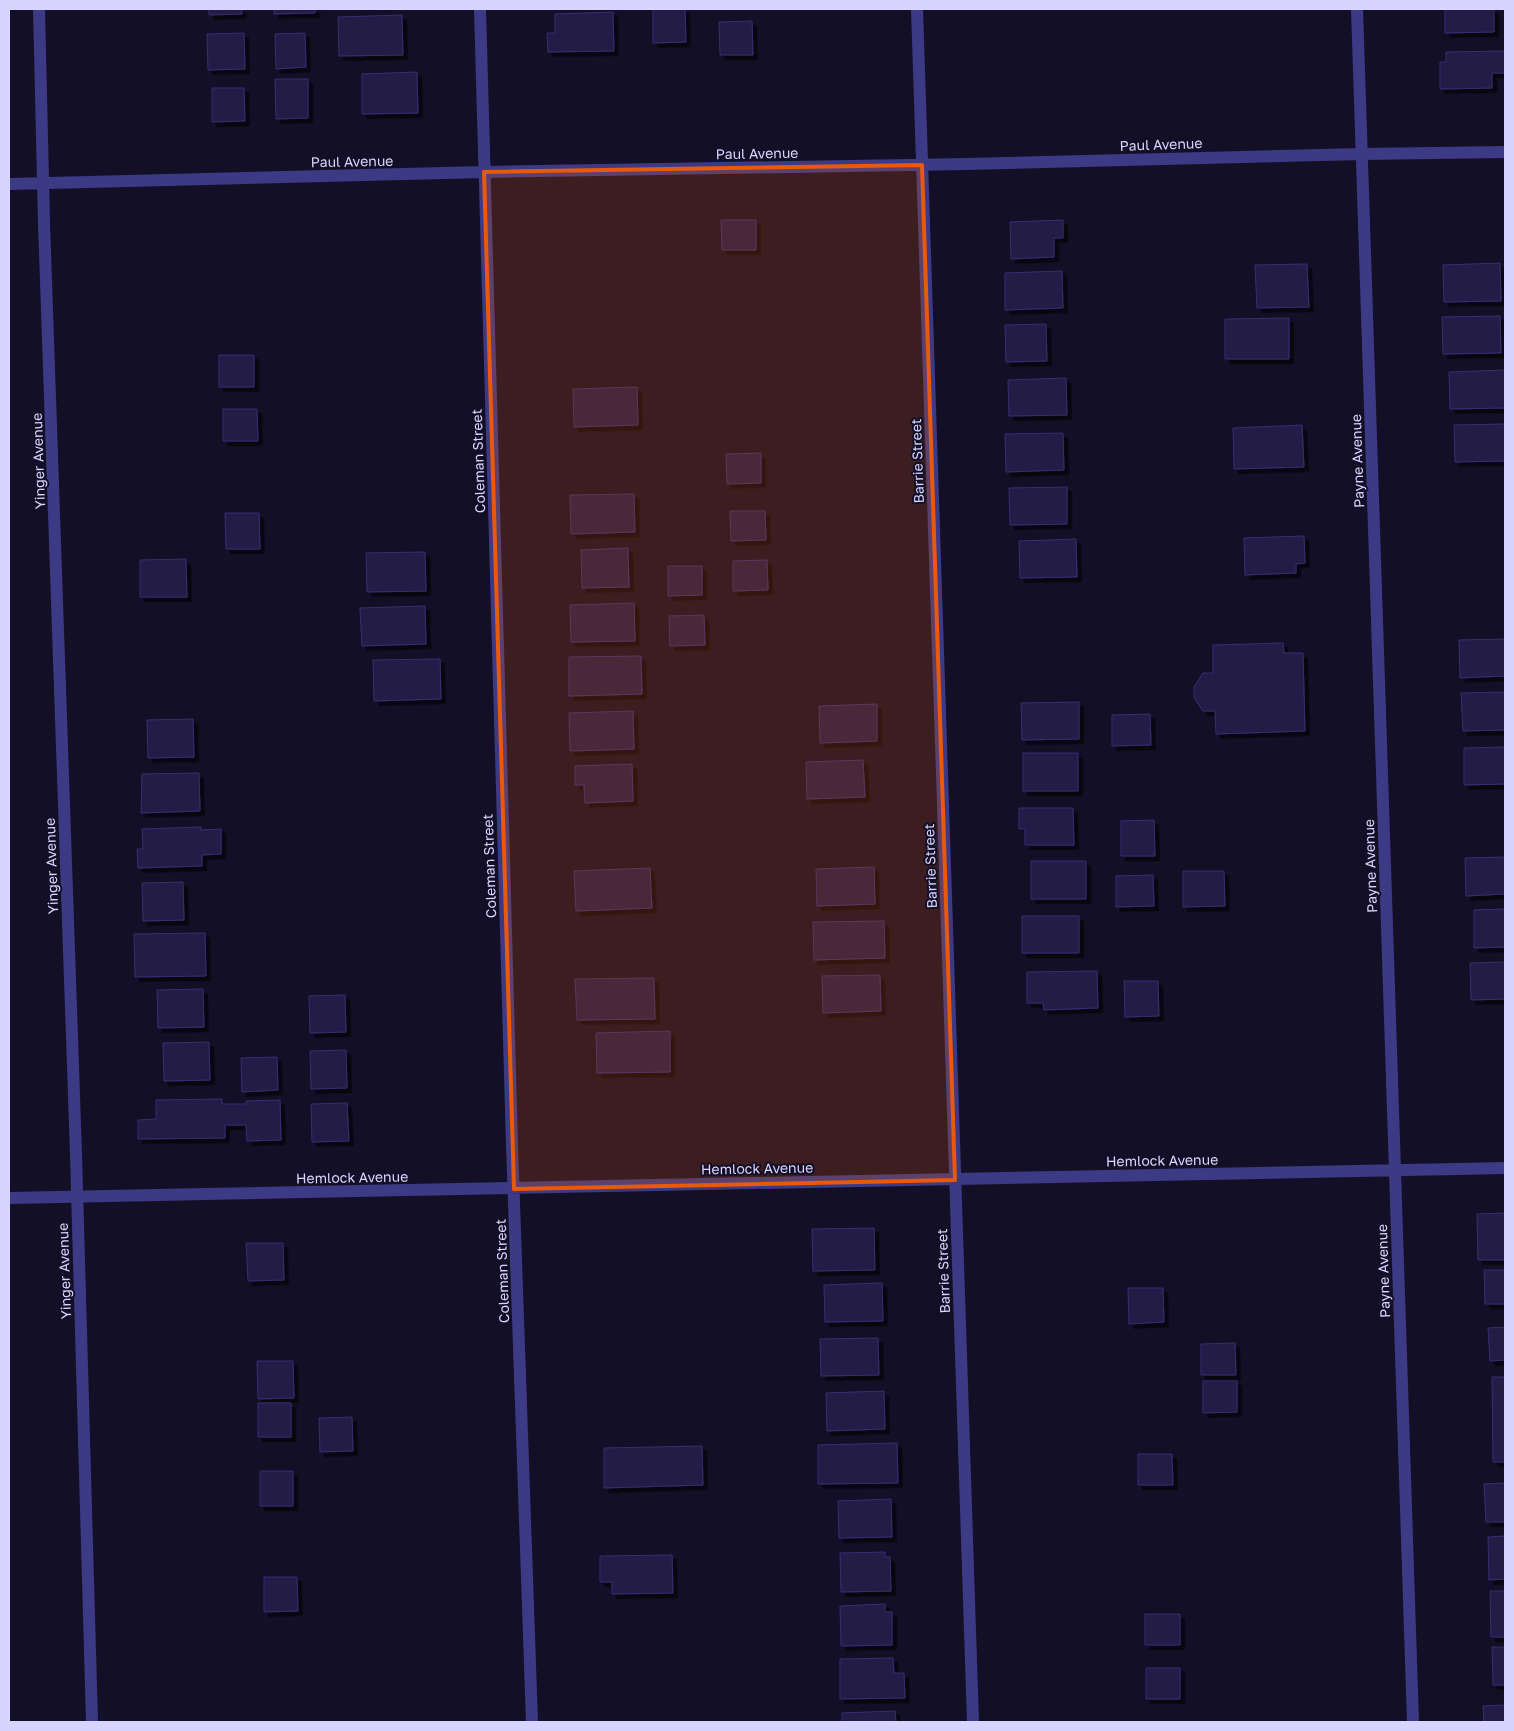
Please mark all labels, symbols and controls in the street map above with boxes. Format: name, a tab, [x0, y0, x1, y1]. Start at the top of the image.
street label: Paul Avenue	[1119, 134, 1203, 154]
street label: Paul Avenue	[715, 144, 799, 162]
street label: Paul Avenue	[310, 152, 394, 170]
street label: Coleman Street	[468, 409, 488, 513]
street label: Yinger Avenue	[28, 413, 48, 509]
street label: Payne Avenue	[1347, 414, 1367, 508]
street label: Barrie Street	[907, 418, 927, 504]
street label: Coleman Street	[479, 814, 499, 918]
street label: Yinger Avenue	[41, 818, 61, 914]
street label: Payne Avenue	[1360, 819, 1380, 913]
street label: Barrie Street	[920, 823, 940, 909]
street label: Hemlock Avenue	[1106, 1151, 1218, 1169]
street label: Hemlock Avenue	[701, 1159, 813, 1177]
street label: Hemlock Avenue	[296, 1168, 408, 1186]
street label: Coleman Street	[492, 1219, 512, 1323]
street label: Yinger Avenue	[54, 1223, 74, 1319]
street label: Payne Avenue	[1373, 1224, 1393, 1318]
street label: Barrie Street	[933, 1228, 953, 1314]

